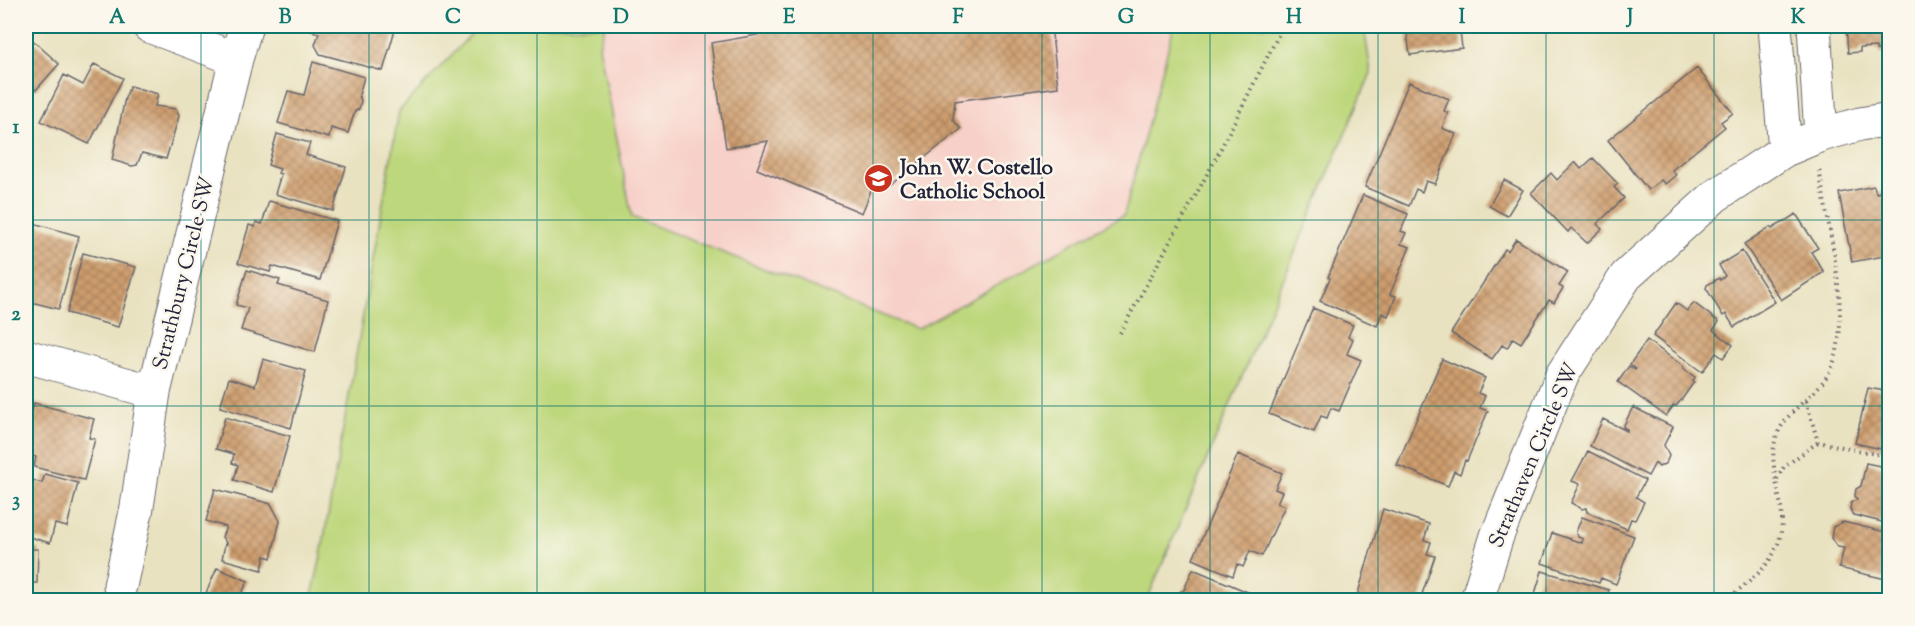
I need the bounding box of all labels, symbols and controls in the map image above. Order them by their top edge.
text: A [109,4,126,33]
text: B [279,4,292,33]
text: C [445,4,461,33]
text: D [613,4,629,33]
text: E [783,4,796,33]
text: F [952,4,964,33]
text: G [1118,4,1135,33]
text: H [1286,4,1302,33]
text: I [1459,4,1466,33]
text: J [1625,4,1633,33]
text: K [1791,4,1806,33]
text: 1 [13,114,20,143]
place label: John W. Costello Catholic School [898,154,1054,208]
school or university icon: John W. Costello Catholic School [863,163,895,195]
street label: Strathbury Circle SW [146,174,223,373]
text: 2 [11,301,21,330]
street label: Strathaven Circle SW [1482,359,1587,553]
text: 3 [12,487,20,516]

